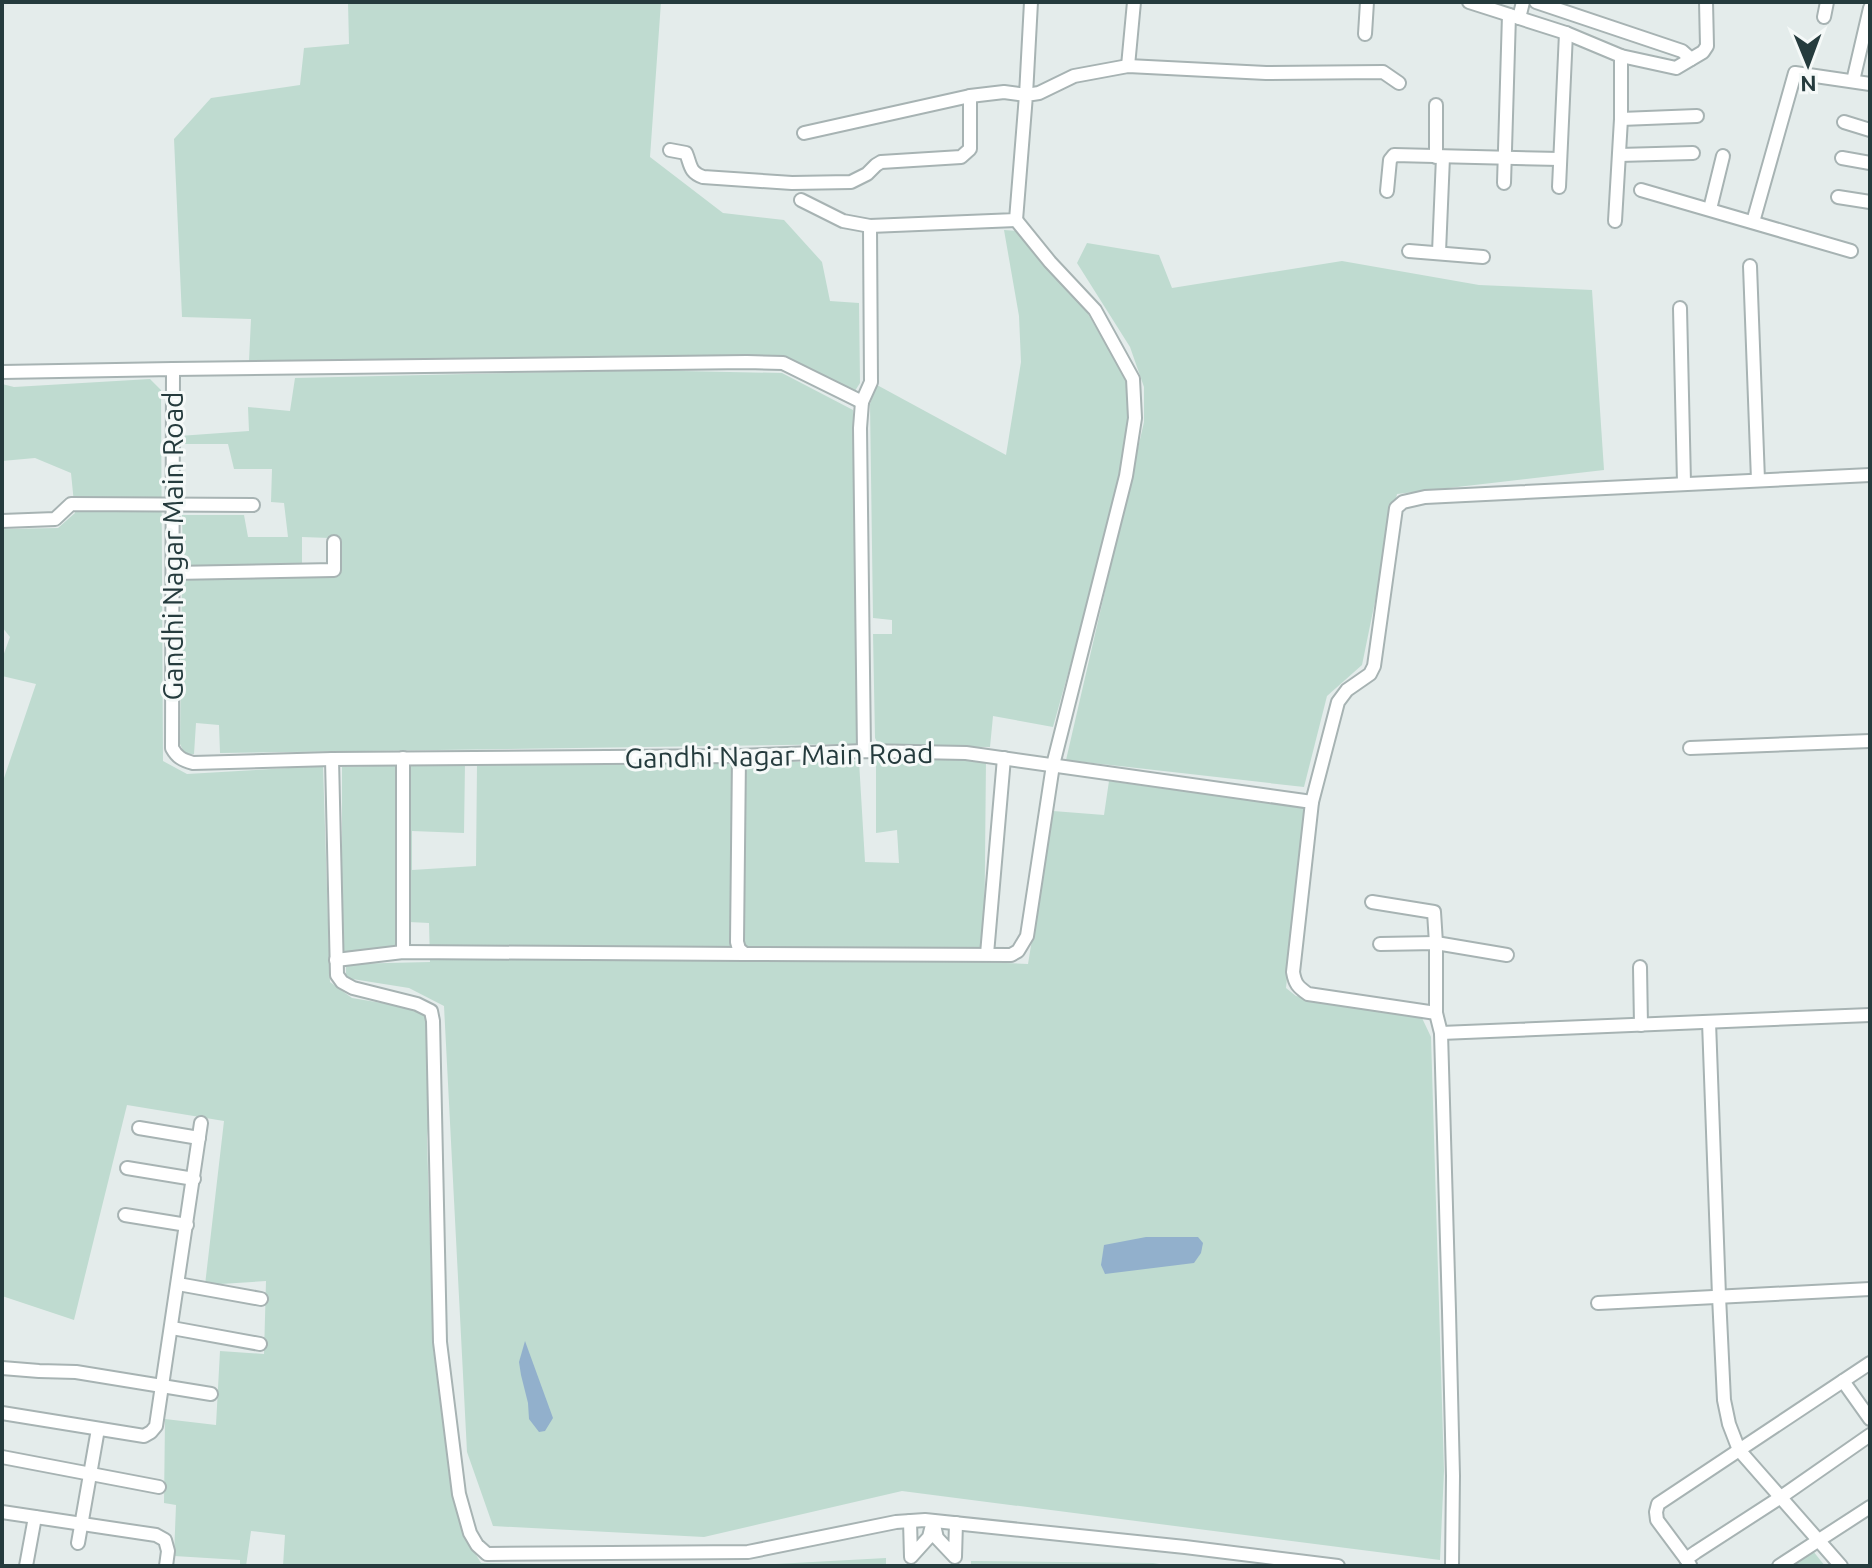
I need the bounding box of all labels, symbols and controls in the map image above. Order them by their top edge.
north arrow [1768,24,1848,104]
text: N [1800,72,1817,97]
street label: Gandhi Nagar Main Road [157,392,188,700]
street label: Gandhi Nagar Main Road [624,737,934,773]

